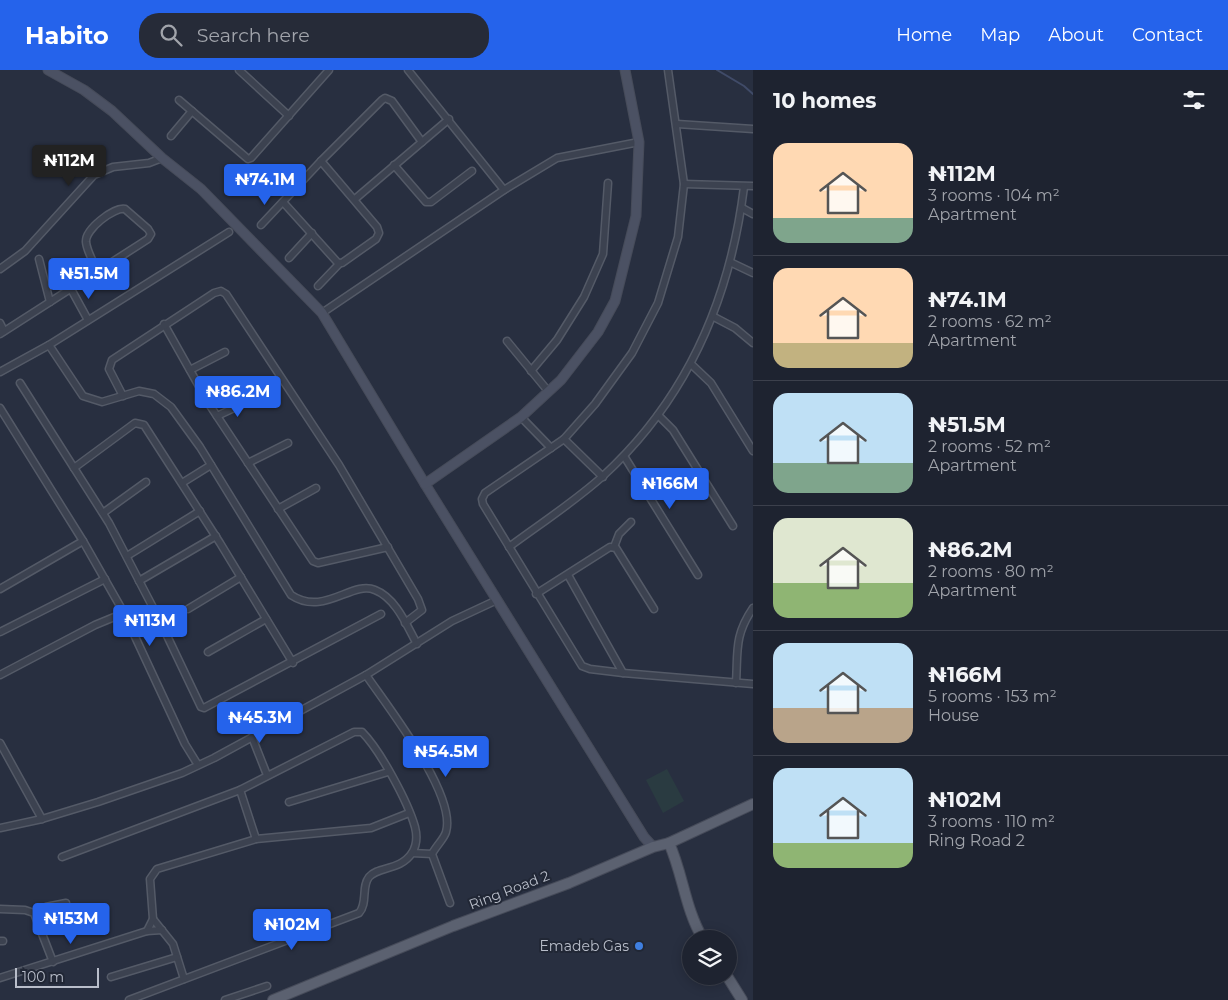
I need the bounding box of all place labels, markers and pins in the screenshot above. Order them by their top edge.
pin: ₦112M [34,144,104,187]
pin: ₦74.1M [224,164,306,206]
pin: ₦51.5M [48,258,130,300]
pin: ₦86.2M [197,376,279,418]
pin: ₦166M [635,468,705,510]
pin: ₦113M [115,604,185,647]
pin: ₦45.3M [219,702,301,744]
pin: ₦54.5M [405,736,487,778]
pin: ₦153M [36,902,106,945]
pin: ₦102M [257,908,327,951]
place label: Emadeb Gas [539,937,629,955]
marker: Emadeb Gas [633,940,645,952]

